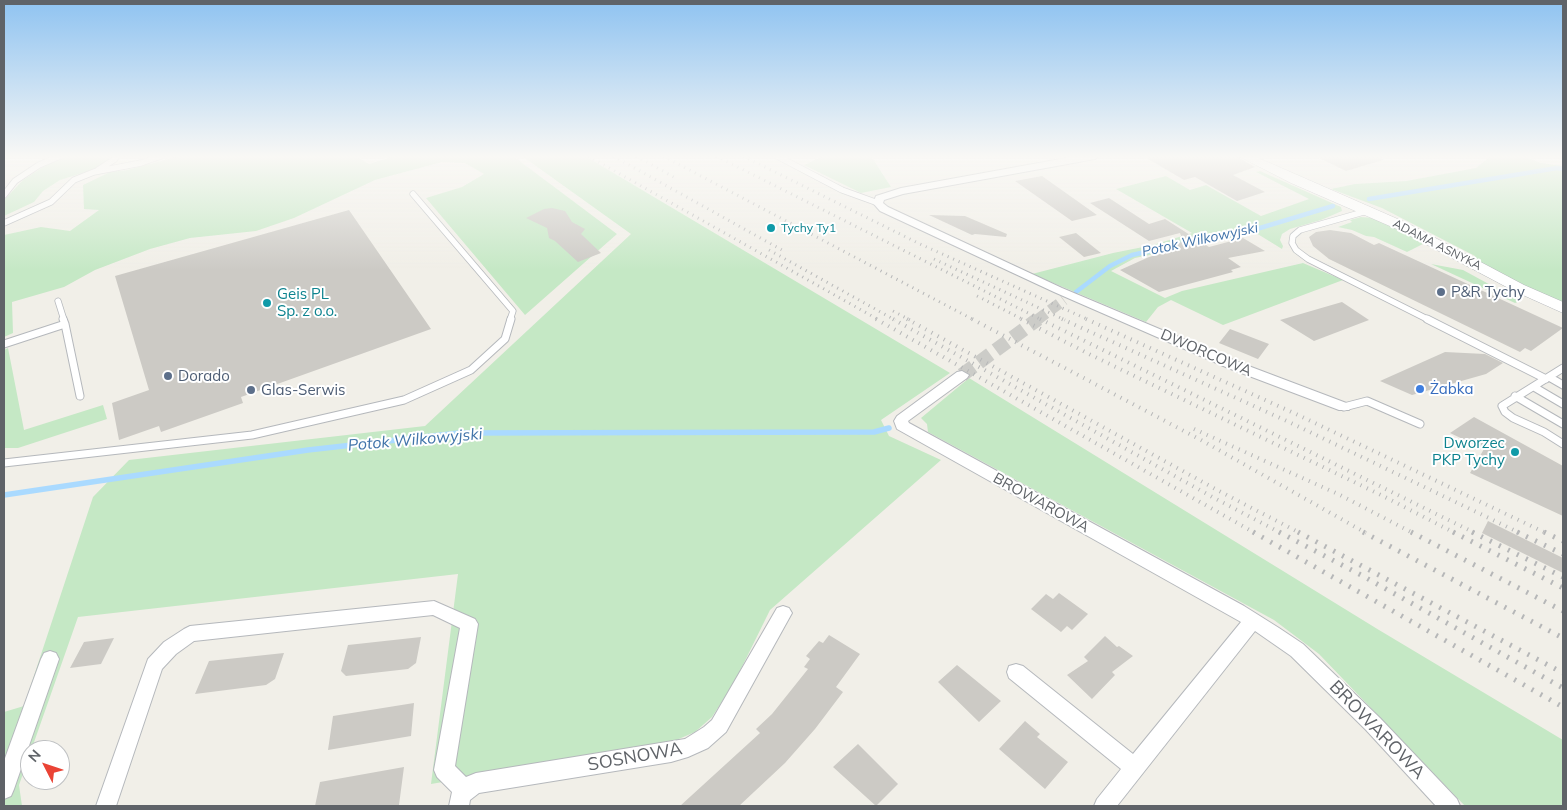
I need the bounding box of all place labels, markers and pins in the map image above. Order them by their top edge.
place label: Tychy Ty1 [781,221,836,235]
marker: Tychy Ty1 [765,222,777,234]
place label: P&R Tychy [1451,283,1525,301]
place label: Geis PL Sp. z o.o. [277,285,337,320]
marker: P&R Tychy [1435,286,1447,298]
marker: Geis PL Sp. z o.o. [261,297,273,309]
place label: Dorado [178,367,230,385]
marker: Dorado [162,370,174,382]
place label: Żabka [1430,380,1473,398]
place label: Glas-Serwis [261,381,346,399]
marker: Żabka [1414,383,1426,395]
marker: Glas-Serwis [245,384,257,396]
place label: Dworzec PKP Tychy [1432,434,1505,469]
marker: Dworzec PKP Tychy [1509,446,1521,458]

